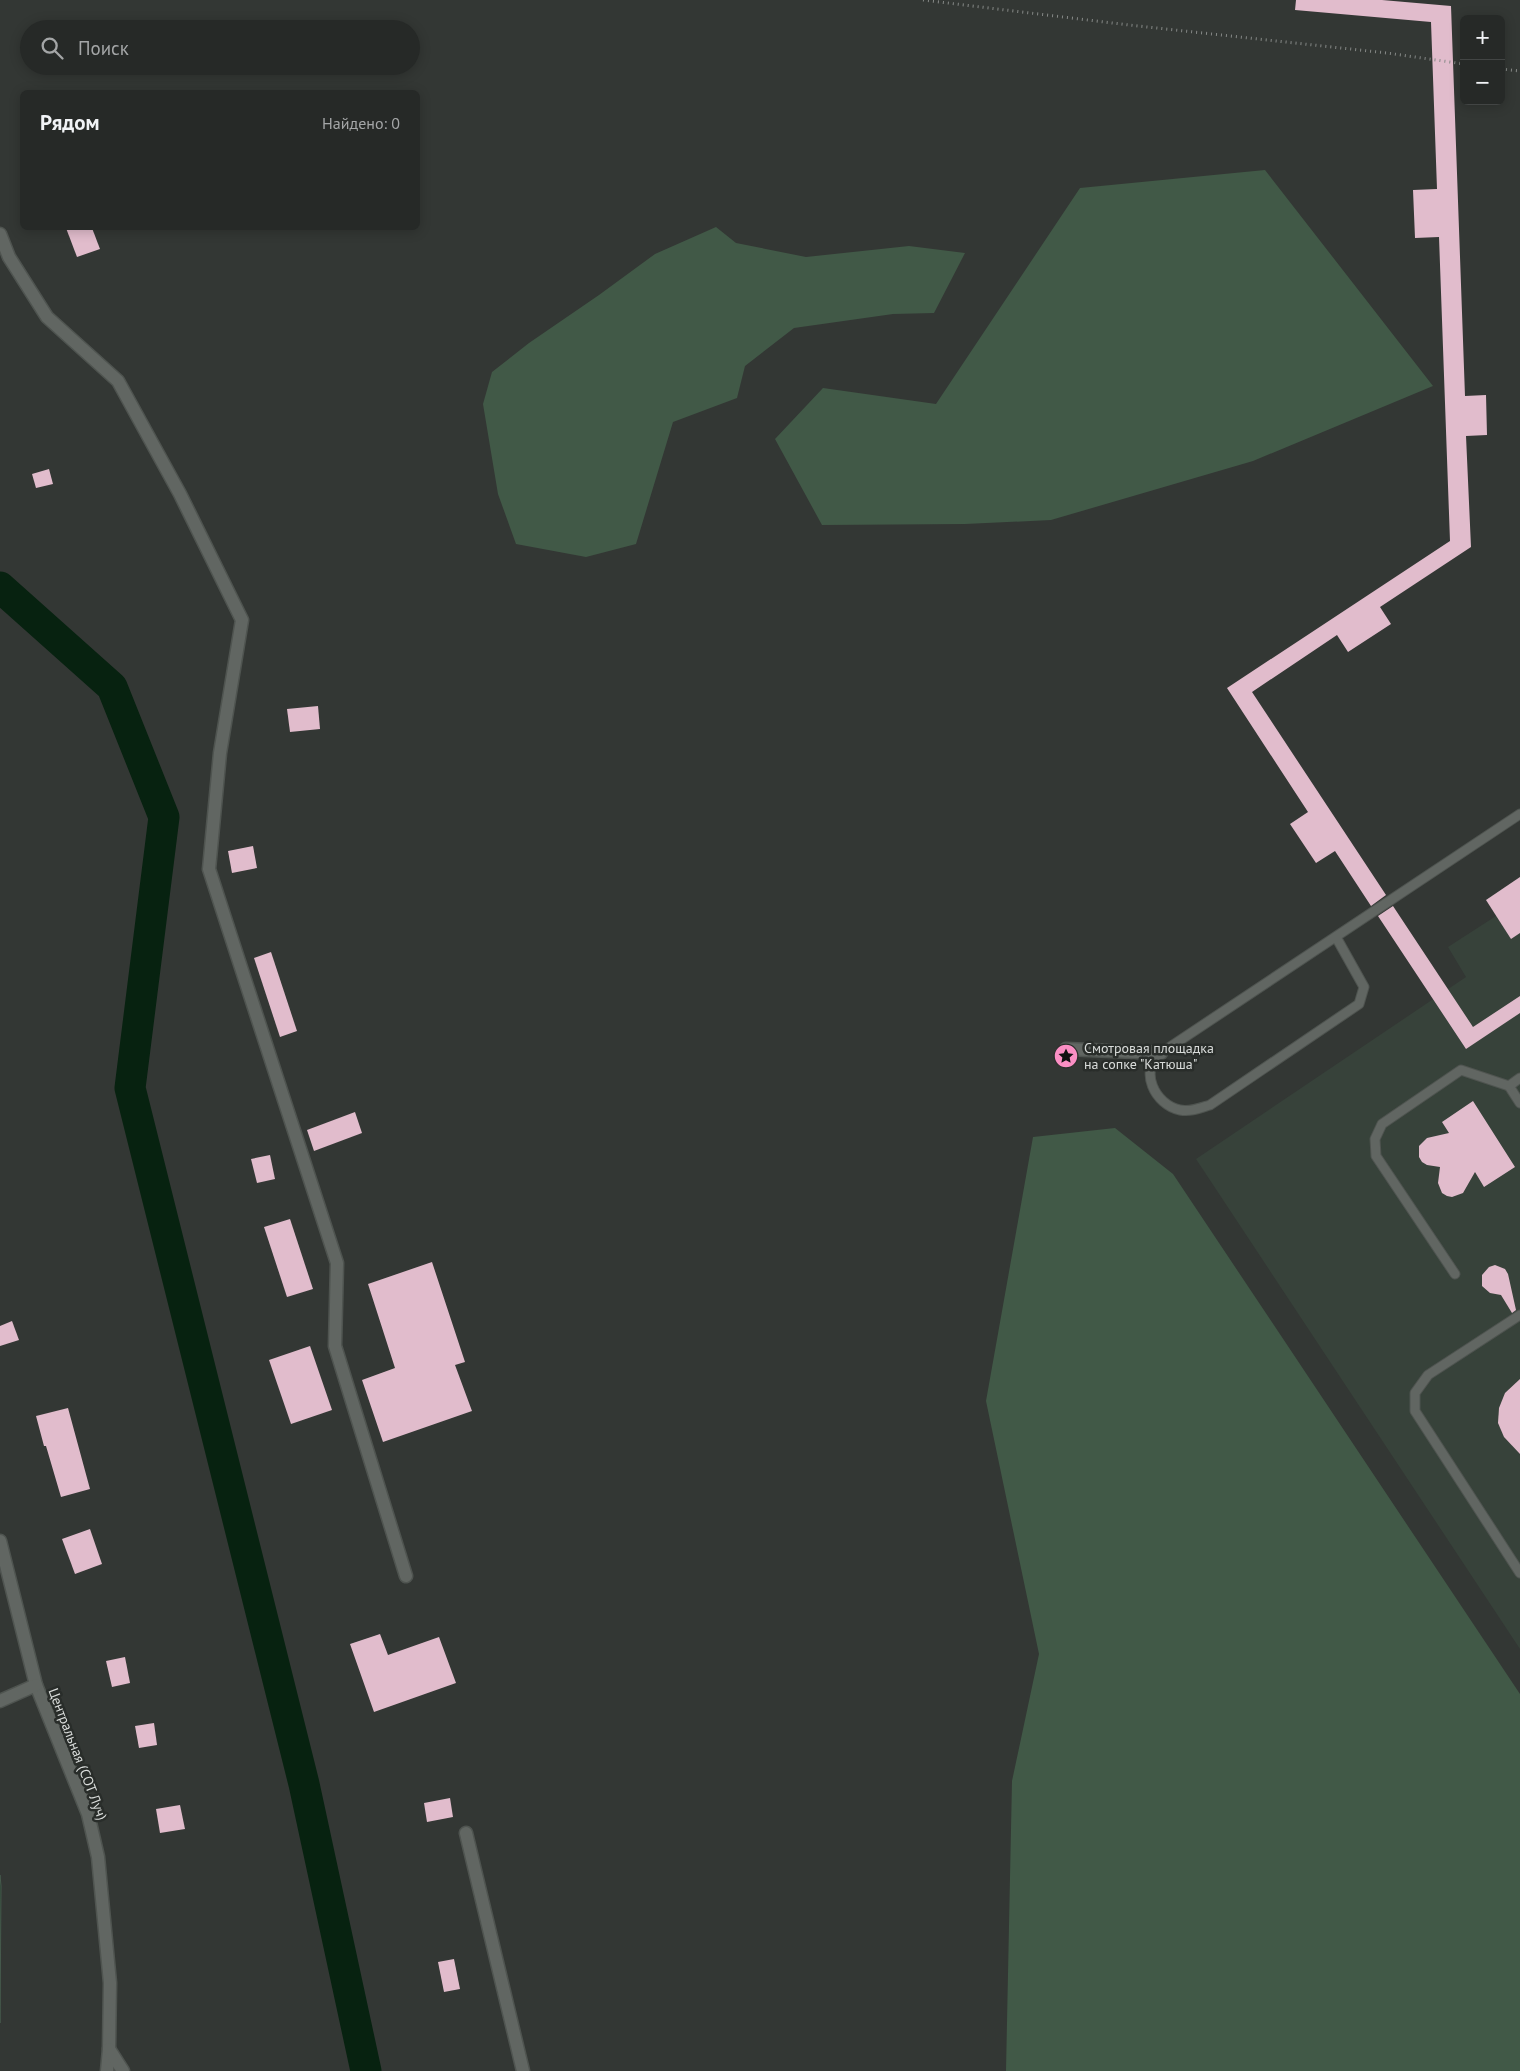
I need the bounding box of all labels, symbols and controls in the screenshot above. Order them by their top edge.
map controls [1460,15,1505,105]
button: + [1460,15,1505,60]
search box [20,20,420,75]
icon: search [38,34,66,62]
text: Поиск [78,36,129,60]
button: − [1460,60,1505,105]
text: Рядом [40,109,99,136]
text: Найдено: 0 [322,113,400,133]
place label: Смотровая площадка на сопке "Катюша" [1084,1039,1214,1073]
place icon: Смотровая площадка на сопке "Катюша" [1053,1043,1079,1069]
street label: Центральная (СОТ Луч) [45,1686,111,1823]

